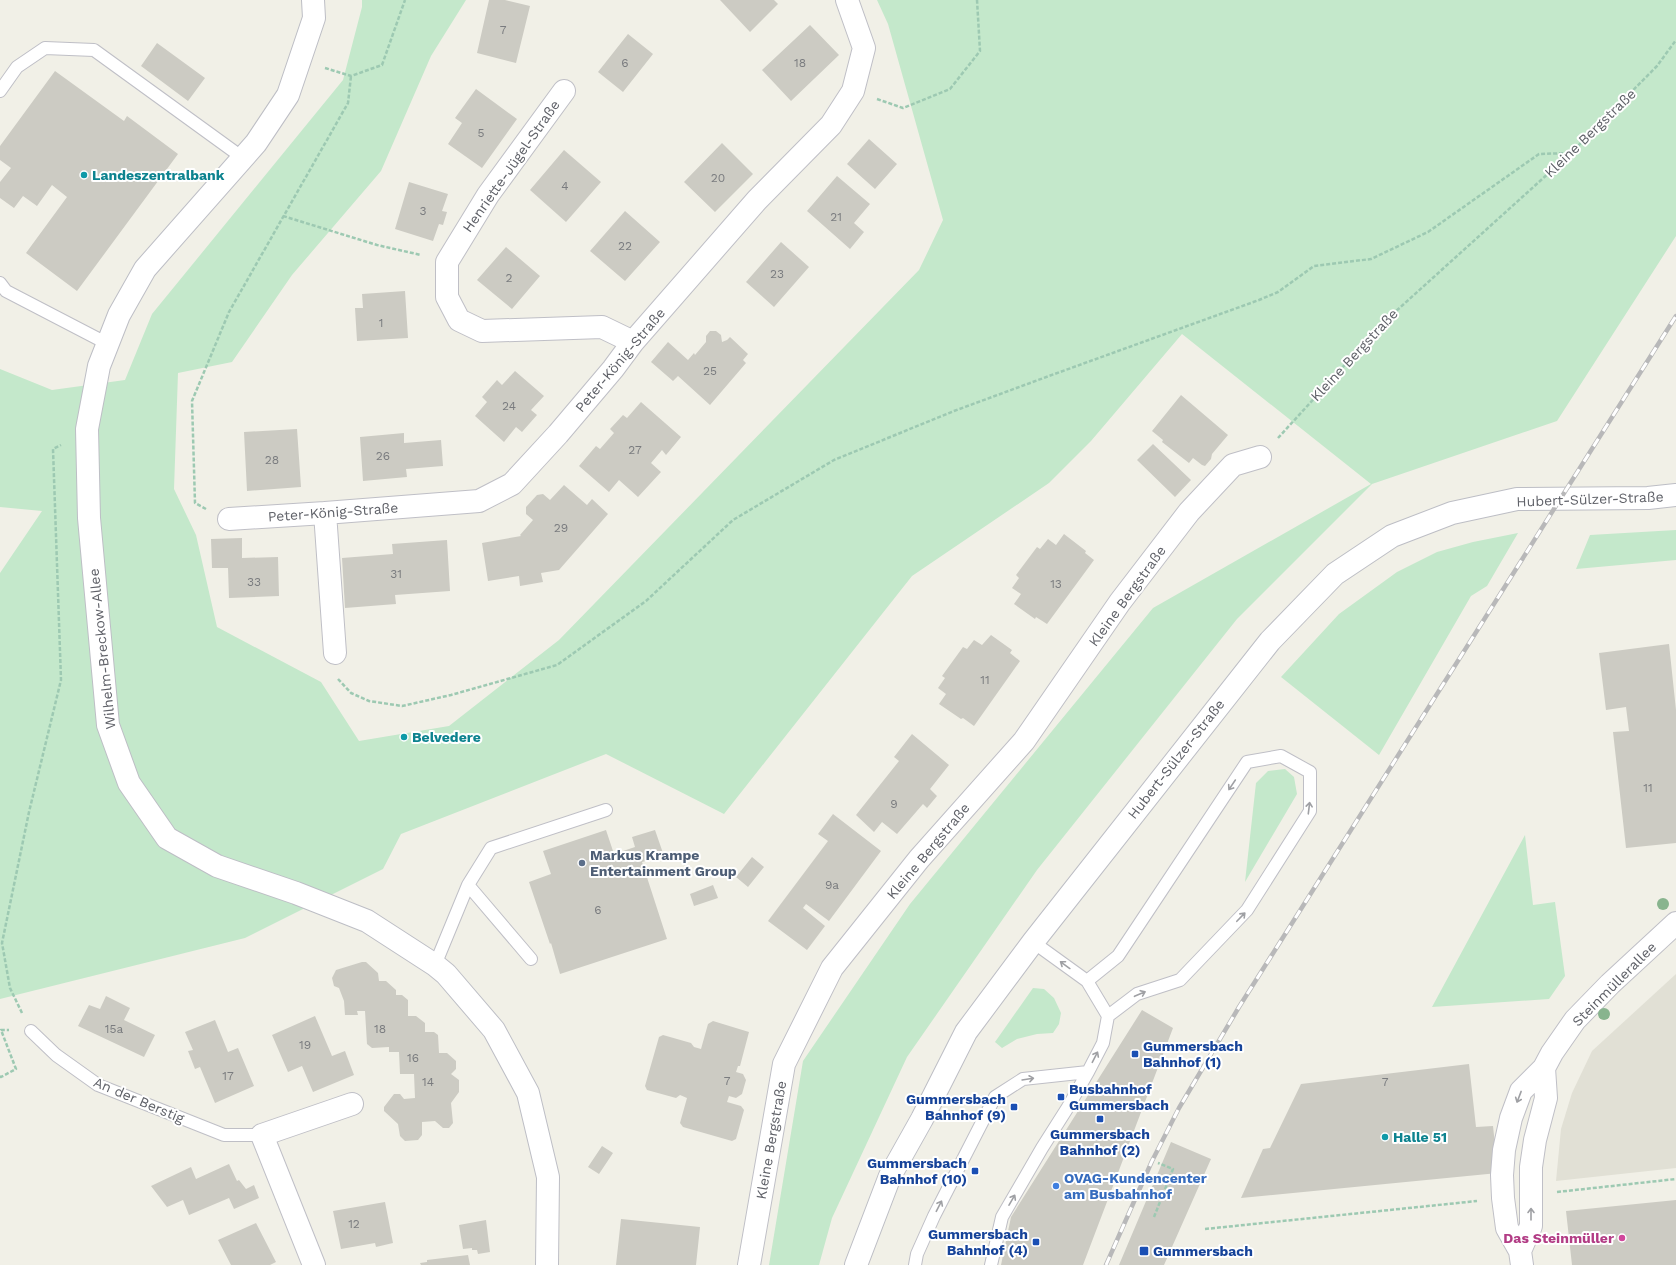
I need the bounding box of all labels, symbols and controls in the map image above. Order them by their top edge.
house number: 7 [500,23,507,37]
house number: 6 [621,56,629,70]
house number: 18 [794,56,806,70]
street label: Kleine Bergstraße [1541,85,1639,181]
street label: Henriette-Jügel-Straße [459,97,563,235]
house number: 5 [478,126,485,140]
place label: Landeszentralbank [92,167,225,183]
marker: Landeszentralbank [79,170,89,180]
house number: 20 [711,171,725,185]
house number: 4 [561,179,569,193]
house number: 3 [420,204,427,218]
house number: 21 [830,210,842,224]
house number: 22 [618,239,632,253]
house number: 23 [770,267,784,281]
house number: 2 [506,271,513,285]
street label: Peter-König-Straße [572,305,668,415]
street label: Kleine Bergstraße [1307,306,1401,404]
house number: 1 [379,316,383,330]
house number: 25 [703,364,717,378]
house number: 24 [502,399,516,413]
house number: 27 [628,443,642,457]
house number: 26 [376,449,390,463]
house number: 28 [265,453,279,467]
street label: Hubert-Sülzer-Straße [1516,488,1664,510]
street label: Peter-König-Straße [267,499,399,525]
house number: 29 [554,521,568,535]
street label: Kleine Bergstraße [1085,543,1169,649]
house number: 31 [390,567,402,581]
street label: Wilhelm-Breckow-Allee [86,568,118,730]
house number: 33 [247,575,261,589]
house number: 13 [1050,577,1062,591]
house number: 11 [980,673,990,687]
street label: Hubert-Sülzer-Straße [1124,696,1228,822]
place label: Belvedere [412,729,481,745]
marker: Belvedere [399,732,409,742]
one-way arrow [1228,779,1236,790]
house number: 11 [1643,781,1653,795]
house number: 9 [890,797,898,811]
street label: Kleine Bergstraße [883,800,973,902]
one-way arrow [1305,801,1313,814]
place label: Markus Krampe Entertainment Group [590,847,737,879]
marker: Markus Krampe Entertainment Group [577,858,587,868]
house number: 9a [825,878,839,892]
house number: 6 [594,903,602,917]
one-way arrow [1236,912,1246,922]
street label: Steinmüllerallee [1569,939,1659,1029]
one-way arrow [1060,961,1071,970]
one-way arrow [1134,990,1146,997]
house number: 15a [105,1022,123,1036]
house number: 18 [374,1022,386,1036]
house number: 19 [299,1038,311,1052]
place label: Gummersbach Bahnhof (1) [1143,1038,1243,1070]
marker: Gummersbach Bahnhof (1) [1130,1049,1140,1059]
house number: 16 [407,1051,419,1065]
one-way arrow [1092,1052,1100,1064]
house number: 17 [222,1069,234,1083]
street label: An der Berstig [91,1074,187,1126]
house number: 7 [724,1074,731,1088]
house number: 14 [422,1075,434,1089]
one-way arrow [1022,1075,1035,1083]
house number: 7 [1382,1075,1389,1089]
street label: Kleine Bergstraße [753,1079,789,1201]
place label: Busbahnhof Gummersbach [1069,1081,1169,1113]
one-way arrow [1514,1090,1522,1102]
place label: Gummersbach Bahnhof (9) [906,1091,1006,1123]
marker: Busbahnhof Gummersbach [1056,1092,1066,1102]
marker: Gummersbach Bahnhof (9) [1009,1102,1019,1112]
marker: Gummersbach Bahnhof (2) [1095,1114,1105,1124]
place label: Gummersbach Bahnhof (2) [1050,1126,1150,1158]
place label: Halle 51 [1393,1129,1447,1145]
marker: Halle 51 [1380,1132,1390,1142]
place label: Gummersbach Bahnhof (10) [867,1155,967,1187]
marker: Gummersbach Bahnhof (10) [970,1166,980,1176]
place label: OVAG-Kundencenter am Busbahnhof [1064,1170,1207,1202]
marker: OVAG-Kundencenter am Busbahnhof [1051,1181,1061,1191]
one-way arrow [1008,1195,1016,1207]
one-way arrow [936,1200,943,1212]
one-way arrow [1527,1208,1535,1221]
house number: 12 [348,1217,360,1231]
place label: Gummersbach Bahnhof (4) [928,1226,1028,1258]
place label: Das Steinmüller [1503,1230,1614,1246]
marker: Das Steinmüller [1617,1233,1627,1243]
marker: Gummersbach Bahnhof (4) [1031,1237,1041,1247]
place label: Gummersbach [1153,1243,1253,1259]
marker: Gummersbach [1138,1245,1150,1257]

